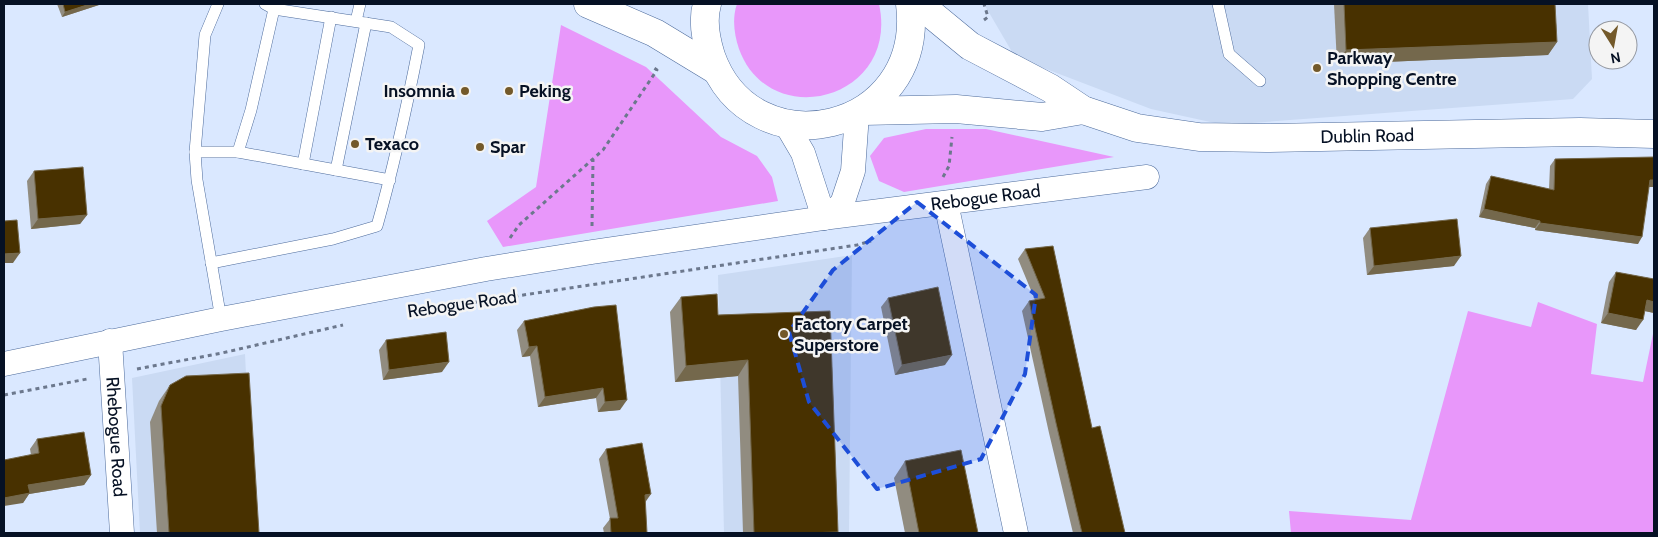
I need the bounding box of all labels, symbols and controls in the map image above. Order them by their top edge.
north arrow [1588,20,1638,70]
place label: Parkway Shopping Centre [1327,47,1457,90]
text: N [1609,48,1622,68]
marker: Parkway Shopping Centre [1311,62,1323,74]
place label: Insomnia [383,80,455,102]
place label: Peking [519,80,571,102]
marker: Insomnia [459,85,471,97]
marker: Peking [503,85,515,97]
street label: Dublin Road [1320,124,1414,148]
place label: Texaco [365,133,419,155]
place label: Spar [490,136,526,158]
marker: Texaco [349,138,361,150]
marker: Spar [474,141,486,153]
street label: Rebogue Road [929,180,1042,215]
street label: Rebogue Road [406,285,518,323]
place label: Factory Carpet Superstore [794,313,908,356]
marker: Factory Carpet Superstore [778,328,790,340]
street label: Rhebogue Road [101,376,131,498]

